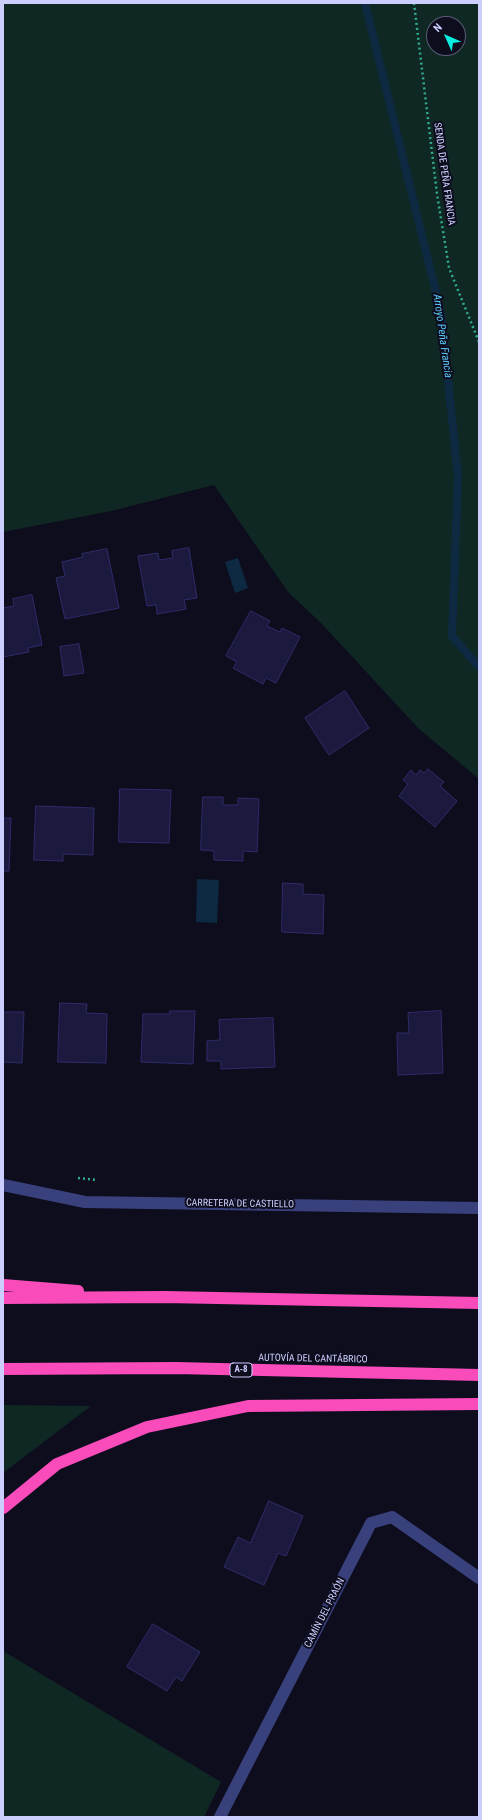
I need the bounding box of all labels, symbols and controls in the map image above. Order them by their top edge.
north arrow [426,16,466,56]
text: N [431,21,445,35]
street label: SENDA DE PEÑA FRANCIA [431,122,457,226]
water label: Arroyo Peña Francia [430,293,454,379]
street label: CARRETERA DE CASTIELLO [186,1197,294,1211]
street label: AUTOVÍA DEL CANTÁBRICO [258,1352,368,1366]
road number: A-8 [230,1363,252,1377]
street label: CAMÍN DEL PRAÓN [302,1576,348,1650]

